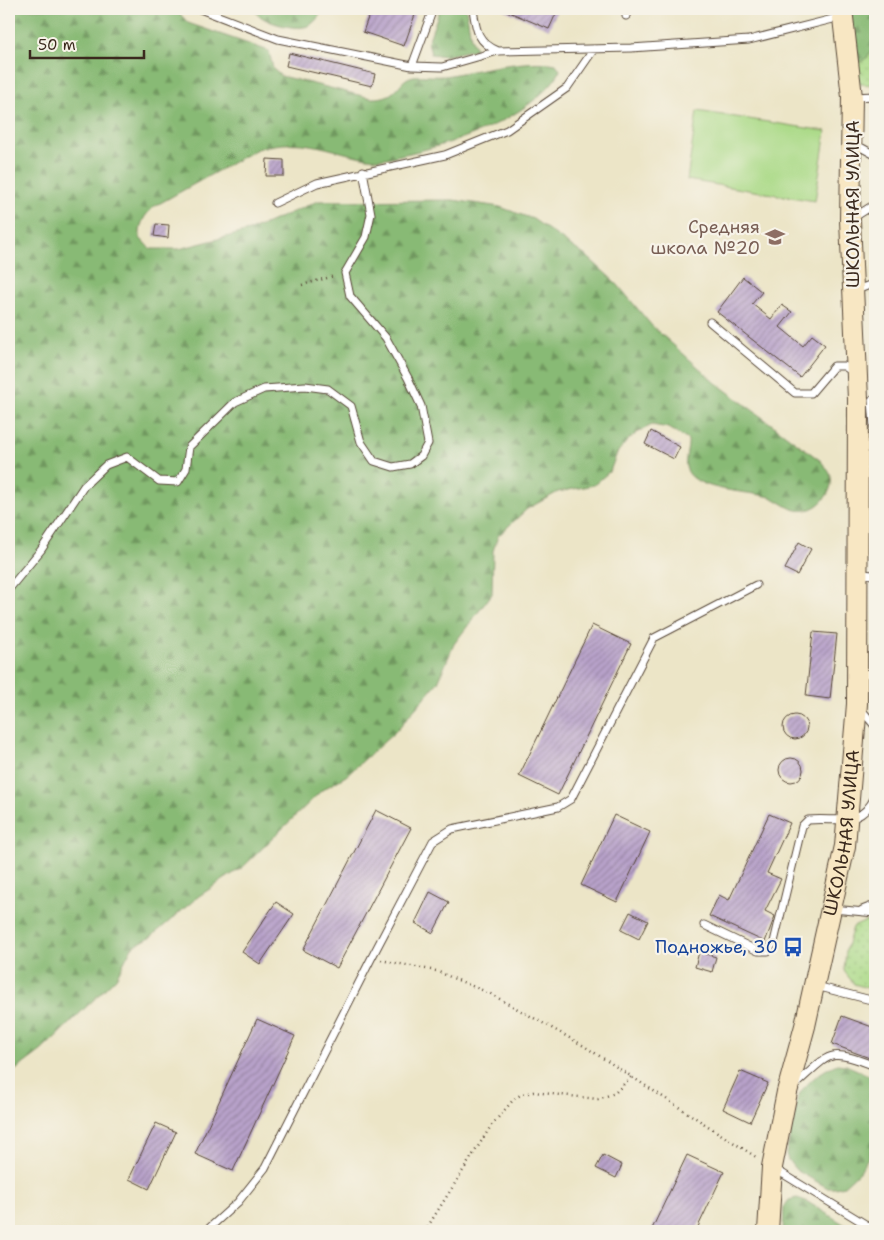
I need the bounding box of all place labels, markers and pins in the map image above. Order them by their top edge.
place label: Средняя школа №20 [651,215,760,260]
school or university icon: Средняя школа №20 [764,226,786,248]
place label: Подножье, 30 [655,935,778,959]
bus stop icon: Подножье, 30 [782,936,804,958]

